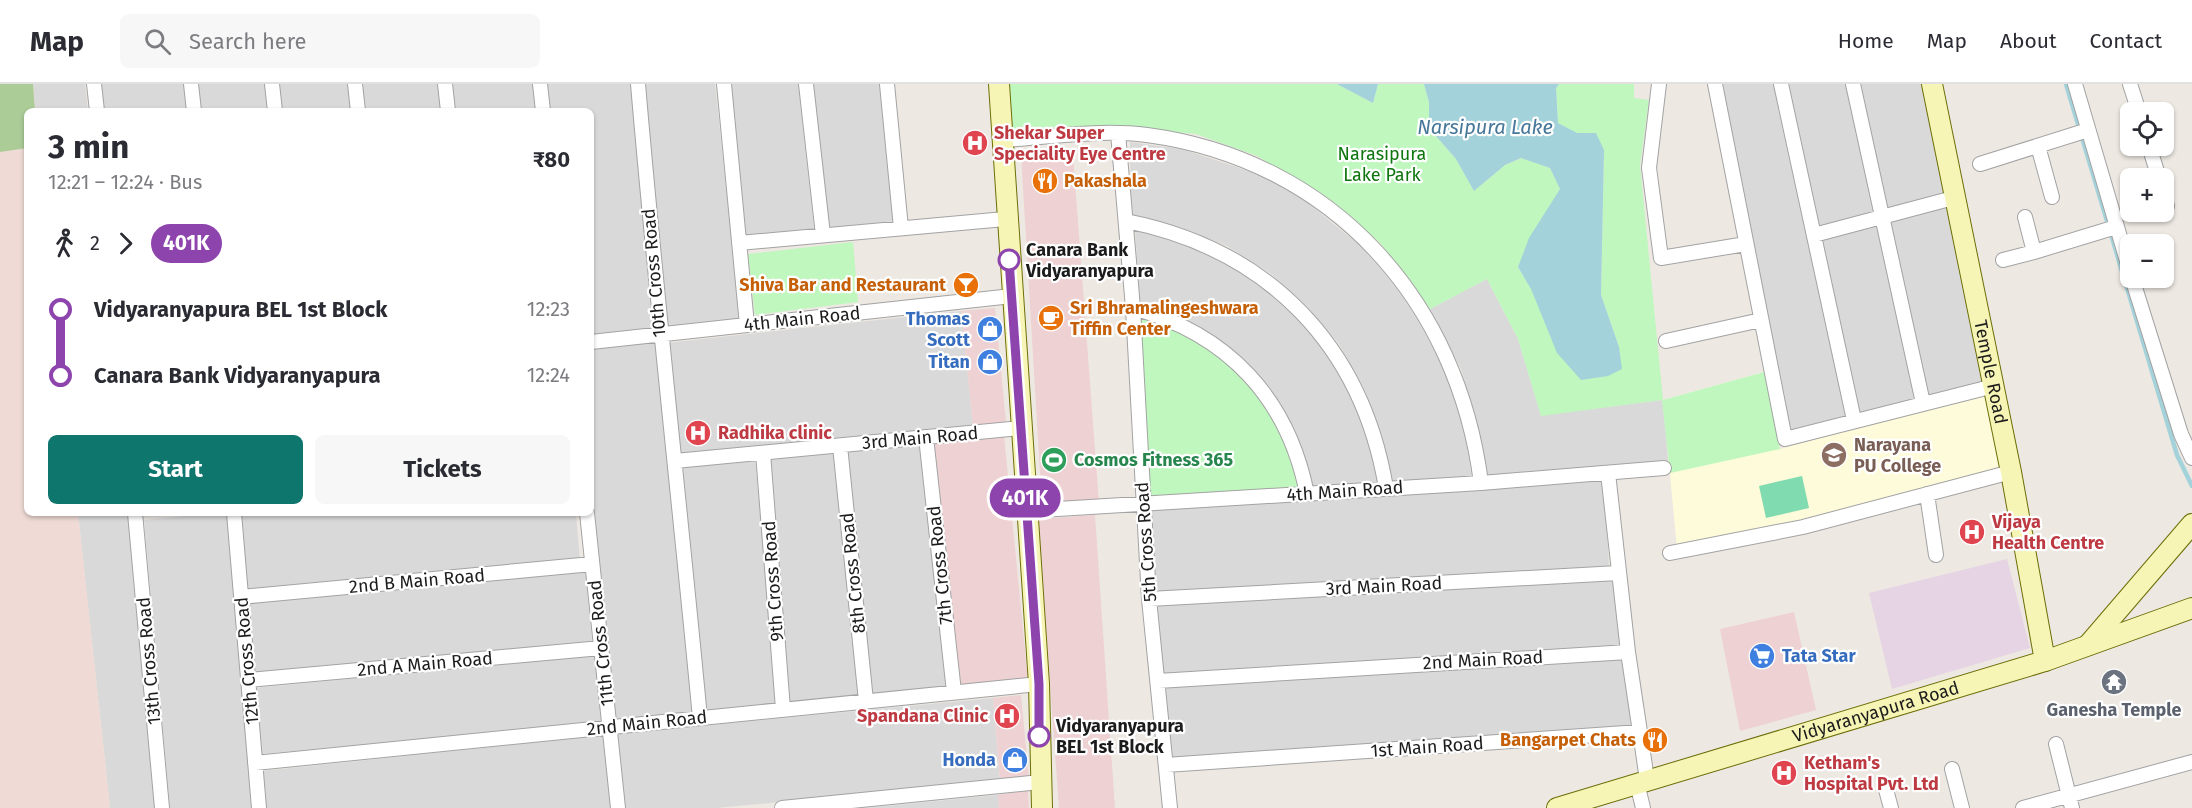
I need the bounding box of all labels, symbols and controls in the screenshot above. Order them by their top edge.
search box [120,14,540,68]
text: Map [30,25,84,58]
icon: search [141,25,174,58]
text: Search here [189,28,307,55]
text: Home [1838,28,1894,54]
text: Map [1927,28,1967,54]
text: About [2000,28,2057,54]
text: Contact [2090,28,2162,54]
map controls [2120,102,2174,288]
button: locate [2120,102,2174,156]
water label: Narsipura Lake [1417,115,1553,139]
place label: Shekar Super Speciality Eye Centre [994,122,1166,165]
text: 3 min [48,127,129,167]
hospital icon: Shekar Super Speciality Eye Centre [960,128,990,158]
park label: Narasipura Lake Park [1338,143,1426,186]
text: ₹80 [533,146,570,173]
restaurant icon: Pakashala [1030,166,1060,196]
button: + [2120,168,2174,222]
text: 12:21 – 12:24 · Bus [48,170,202,194]
place label: Pakashala [1064,170,1147,192]
street label: 10th Cross Road [637,208,671,338]
icon: walk [48,227,81,260]
icon: forward [109,227,142,260]
text: 401K [163,230,210,256]
text: 2 [90,231,100,255]
button: − [2120,234,2174,288]
place label: Canara Bank Vidyaranyapura [1025,239,1154,282]
marker: Canara Bank Vidyaranyapura [998,249,1020,271]
bar icon: Shiva Bar and Restaurant [951,270,981,300]
place label: Shiva Bar and Restaurant [739,274,947,296]
text: Vidyaranyapura BEL 1st Block [94,296,387,323]
text: 12:23 [527,297,570,321]
place label: Sri Bhramalingeshwara Tiffin Center [1070,297,1259,340]
street label: 4th Main Road [743,302,861,336]
cafe icon: Sri Bhramalingeshwara Tiffin Center [1036,303,1066,333]
place label: Thomas Scott [906,308,971,351]
shop icon: Thomas Scott [975,314,1005,344]
street label: Temple Road [1969,318,2012,426]
shop icon: Titan [975,347,1005,377]
place label: Titan [928,351,970,373]
text: Canara Bank Vidyaranyapura [94,362,381,389]
text: 12:24 [527,363,570,387]
hospital icon: Radhika clinic [683,418,713,448]
place label: Radhika clinic [718,422,832,444]
street label: 3rd Main Road [861,422,979,454]
place label: Narayana PU College [1854,434,1941,477]
button: Start [48,435,303,504]
button: Tickets [315,435,570,504]
school or university icon: Narayana PU College [1819,440,1849,470]
sports icon: Cosmos Fitness 365 [1039,445,1069,475]
place label: Cosmos Fitness 365 [1074,449,1233,471]
street label: 4th Main Road [1286,476,1404,506]
line badge: 401K [983,478,1067,518]
street label: 5th Cross Road [1131,481,1161,603]
text: 401K [1002,485,1048,511]
street label: 7th Cross Road [923,504,957,626]
street label: 8th Cross Road [836,511,870,635]
place label: Vijaya Health Centre [1991,511,2104,554]
hospital icon: Vijaya Health Centre [1957,517,1987,547]
street label: 9th Cross Road [758,520,788,642]
street label: 2nd B Main Road [348,564,486,598]
street label: 3rd Main Road [1325,572,1443,600]
street label: 11th Cross Road [583,579,619,707]
street label: 13th Cross Road [132,596,166,726]
street label: 12th Cross Road [230,596,264,726]
supermarket icon: Tata Star [1747,641,1777,671]
place label: Tata Star [1782,645,1856,667]
street label: 2nd Main Road [1422,646,1544,674]
street label: 2nd A Main Road [356,647,494,681]
temple icon: Ganesha Temple [2099,667,2129,697]
street label: Vidyaranyapura Road [1790,677,1962,747]
place label: Ganesha Temple [2047,699,2181,721]
hospital icon: Spandana Clinic [992,701,1022,731]
place label: Spandana Clinic [857,705,988,727]
street label: 2nd Main Road [586,706,708,740]
place label: Vidyaranyapura BEL 1st Block [1055,715,1184,758]
marker: Vidyaranyapura BEL 1st Block [1028,725,1050,747]
restaurant icon: Bangarpet Chats [1640,725,1670,755]
place label: Bangarpet Chats [1500,729,1636,751]
street label: 1st Main Road [1370,732,1484,762]
shop icon: Honda [1000,745,1030,775]
place label: Honda [942,749,996,771]
place label: Ketham's Hospital Pvt. Ltd [1804,752,1939,795]
hospital icon: Ketham's Hospital Pvt. Ltd [1769,758,1799,788]

